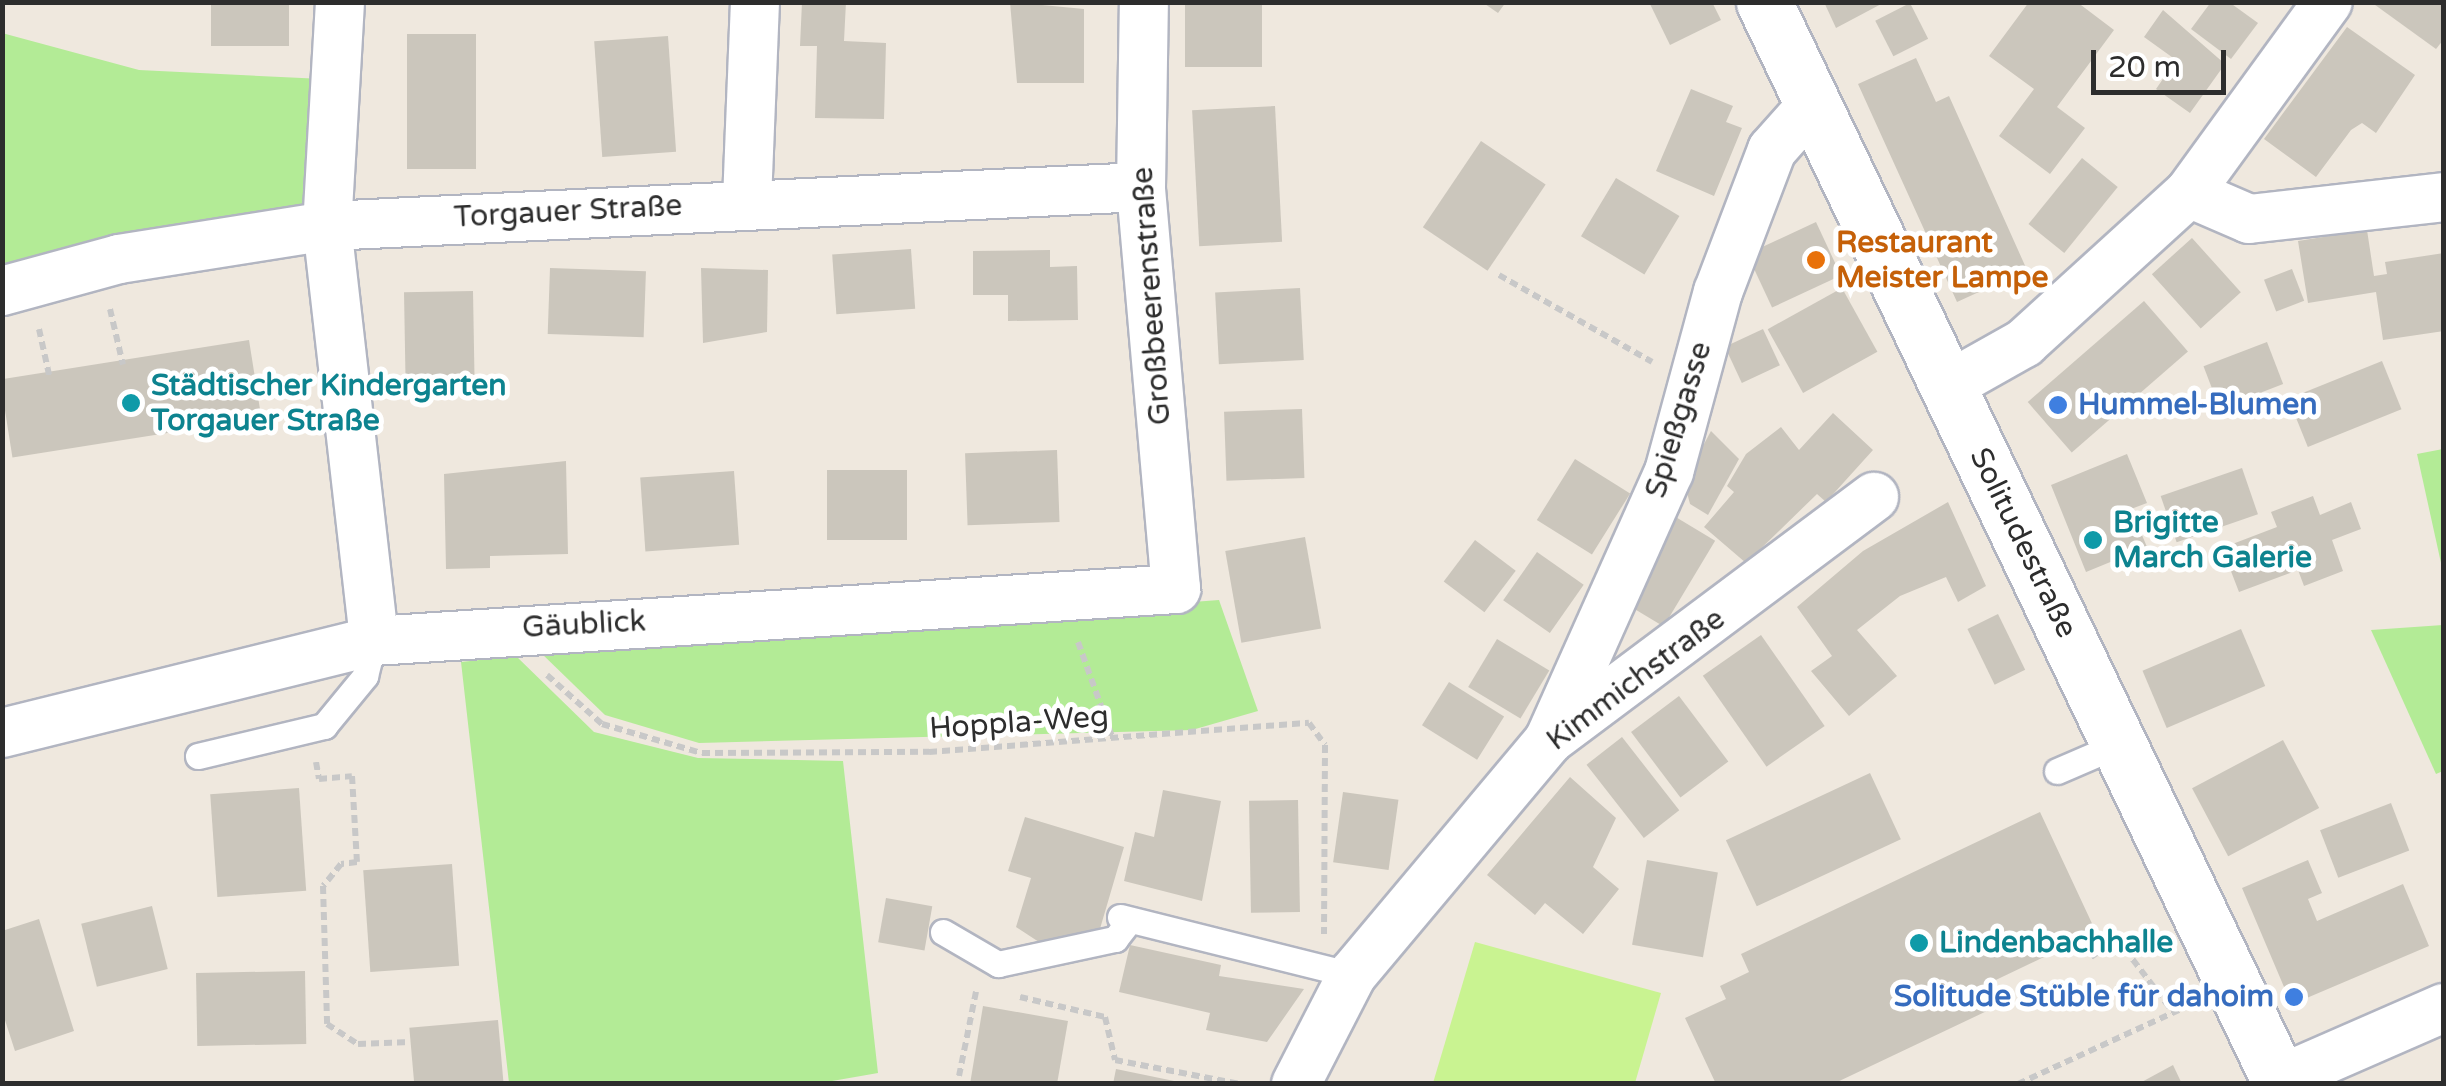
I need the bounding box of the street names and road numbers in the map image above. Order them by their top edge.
street label: Großbeerenstraße [1125,166,1179,426]
street label: Torgauer Straße [453,188,683,236]
street label: Spießgasse [1638,338,1720,502]
street label: Solitudestraße [1962,442,2084,644]
street label: Kimmichstraße [1540,601,1732,759]
street label: Gäublick [521,604,647,646]
street label: Hoppla-Weg [928,699,1110,747]

